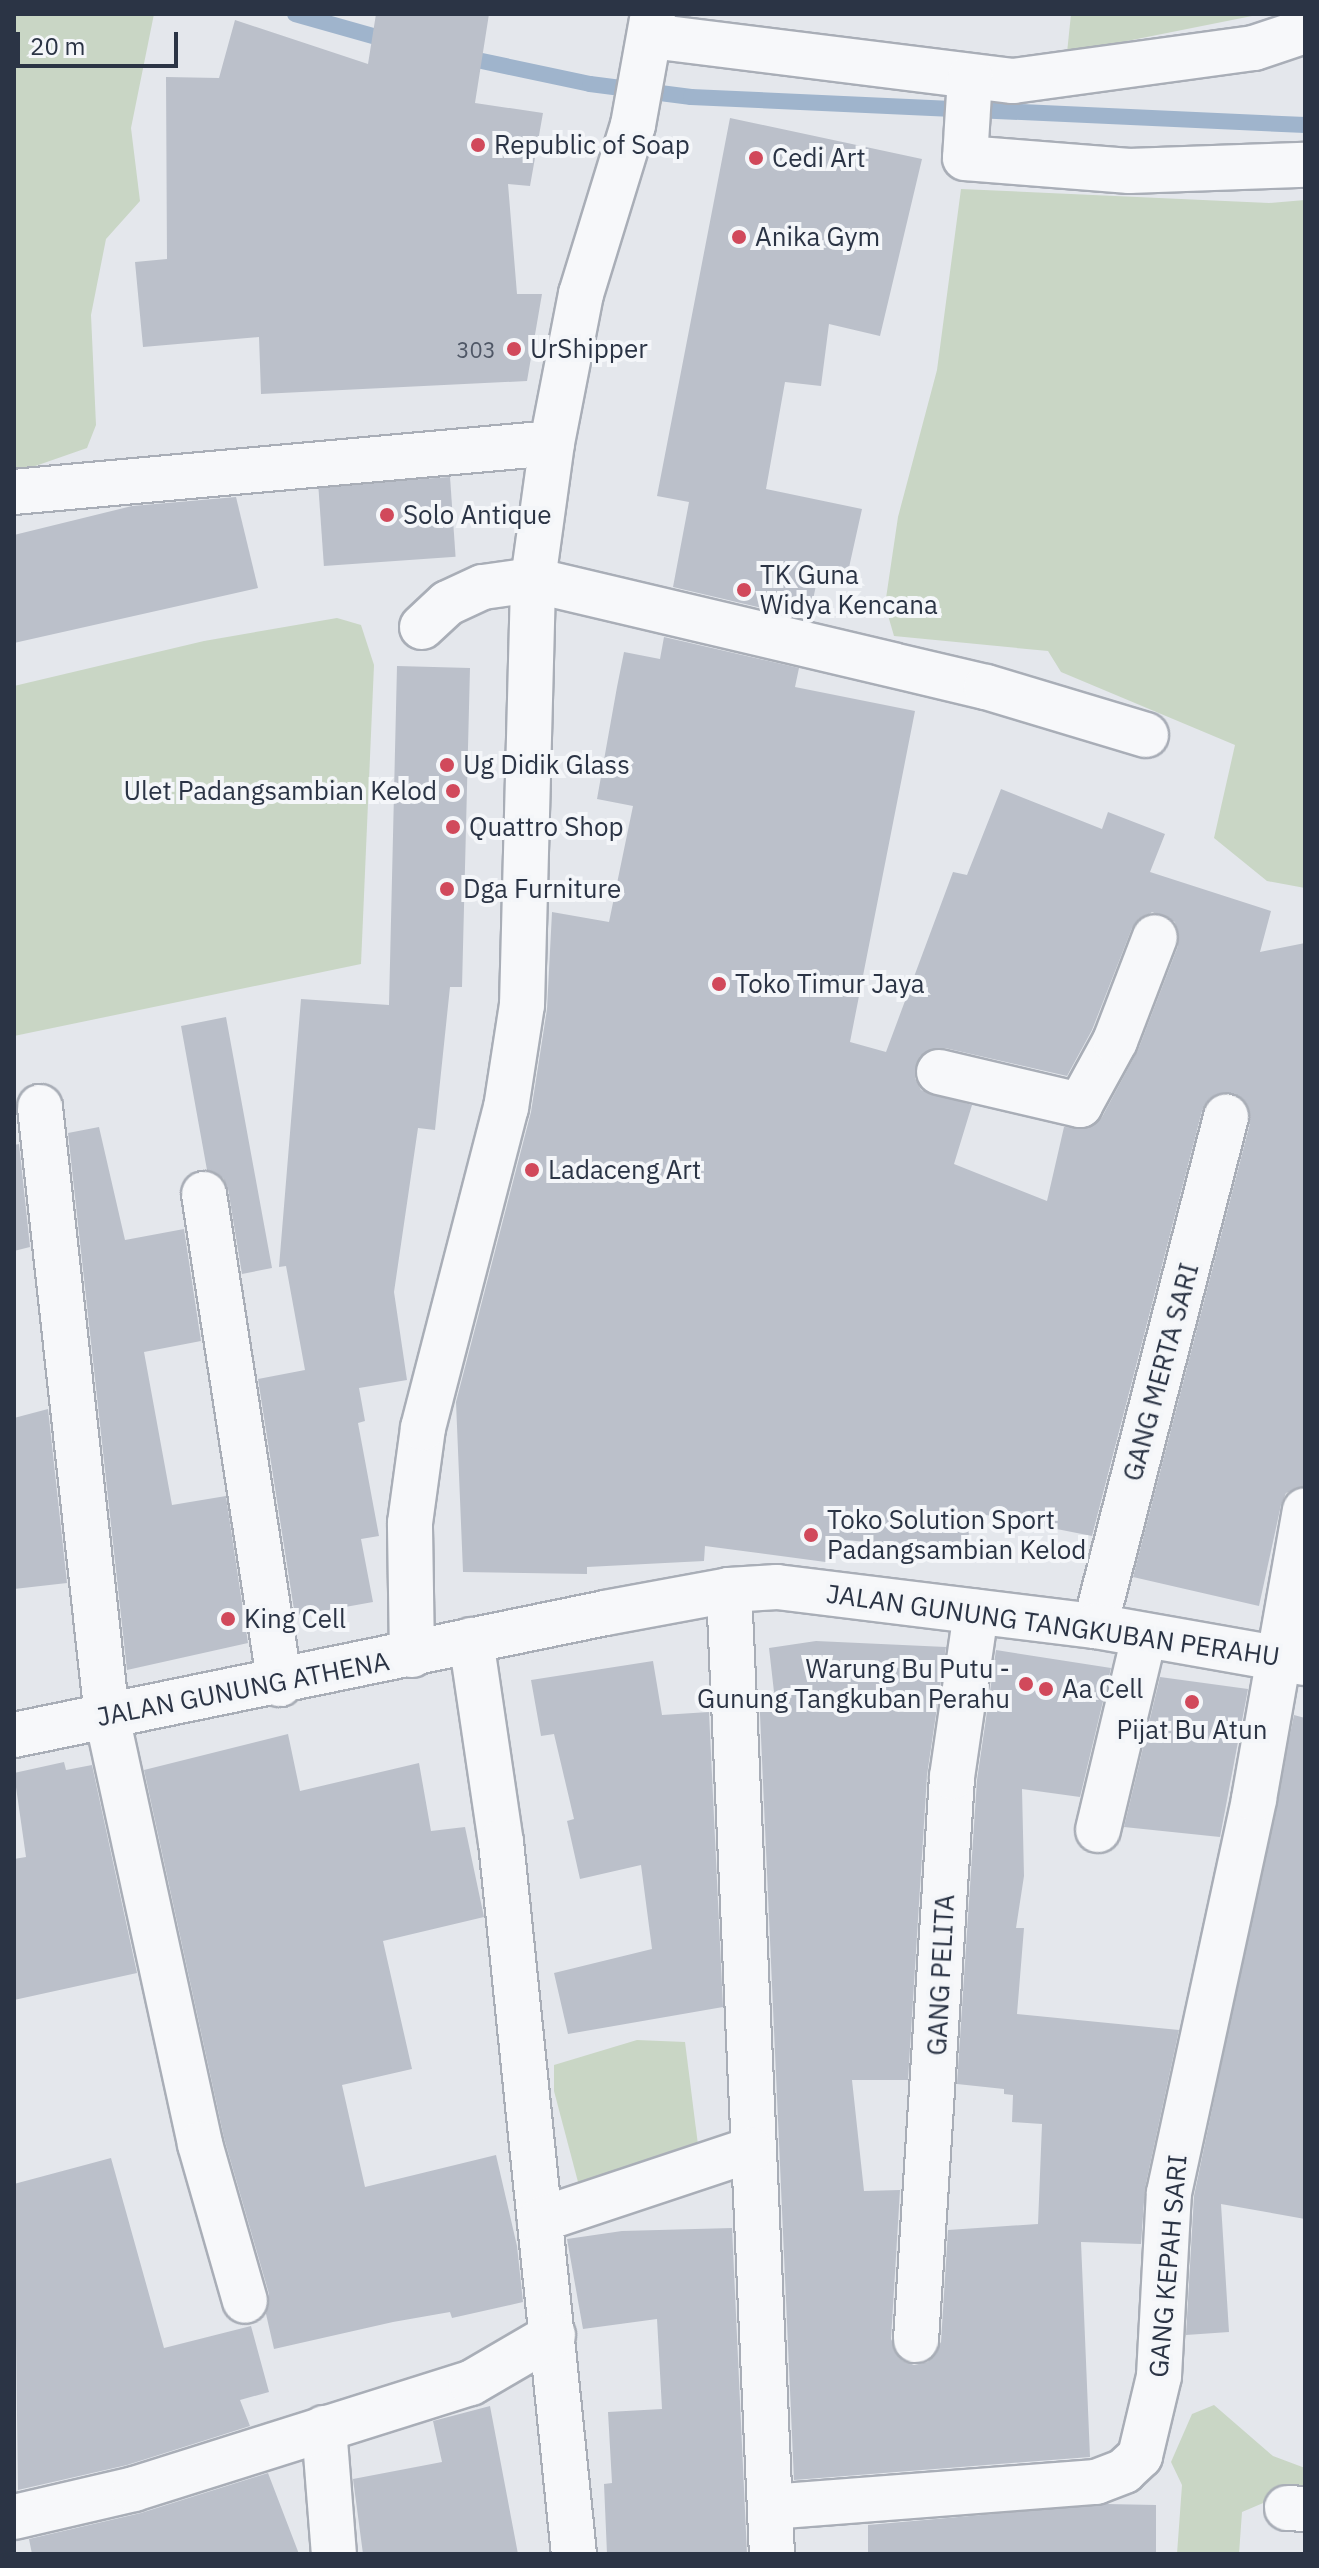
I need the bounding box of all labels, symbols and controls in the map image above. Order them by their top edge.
scale bar [20,16,182,66]
text: 20 m [30,30,85,62]
place label: Republic of Soap [494,129,690,161]
marker: Republic of Soap [469,136,487,154]
place label: Cedi Art [772,142,866,174]
marker: Cedi Art [747,149,765,167]
place label: Anika Gym [755,221,880,253]
marker: Anika Gym [730,228,748,246]
place label: UrShipper [530,333,648,365]
house number: 303 [456,337,496,363]
marker: UrShipper [505,340,523,358]
place label: Solo Antique [403,499,552,531]
marker: Solo Antique [378,506,396,524]
place label: TK Guna Widya Kencana [760,559,938,620]
marker: TK Guna Widya Kencana [735,581,753,599]
place label: Ug Didik Glass [463,749,630,781]
marker: Ug Didik Glass [438,756,456,774]
place label: Ulet Padangsambian Kelod [123,775,437,807]
marker: Ulet Padangsambian Kelod [444,782,462,800]
place label: Quattro Shop [469,811,624,843]
marker: Quattro Shop [444,818,462,836]
place label: Dga Furniture [463,873,621,905]
marker: Dga Furniture [438,880,456,898]
place label: Toko Timur Jaya [735,968,925,1000]
marker: Toko Timur Jaya [710,975,728,993]
place label: Ladaceng Art [548,1154,701,1186]
marker: Ladaceng Art [523,1161,541,1179]
street label: GANG MERTA SARI [1117,1260,1205,1484]
place label: Toko Solution Sport Padangsambian Kelod [827,1504,1086,1566]
marker: Toko Solution Sport Padangsambian Kelod [802,1526,820,1544]
street label: JALAN GUNUNG TANGKUBAN PERAHU [824,1578,1282,1672]
place label: King Cell [244,1603,346,1635]
marker: King Cell [219,1610,237,1628]
street label: JALAN GUNUNG ATHENA [94,1645,392,1733]
place label: Warung Bu Putu - Gunung Tangkuban Perahu [697,1653,1010,1714]
place label: Aa Cell [1062,1673,1143,1705]
marker: Warung Bu Putu - Gunung Tangkuban Perahu [1017,1675,1035,1693]
marker: Aa Cell [1037,1680,1055,1698]
marker: Pijat Bu Atun [1183,1693,1201,1711]
place label: Pijat Bu Atun [1116,1714,1268,1746]
street label: GANG PELITA [921,1894,961,2056]
street label: GANG KEPAH SARI [1143,2153,1193,2379]

